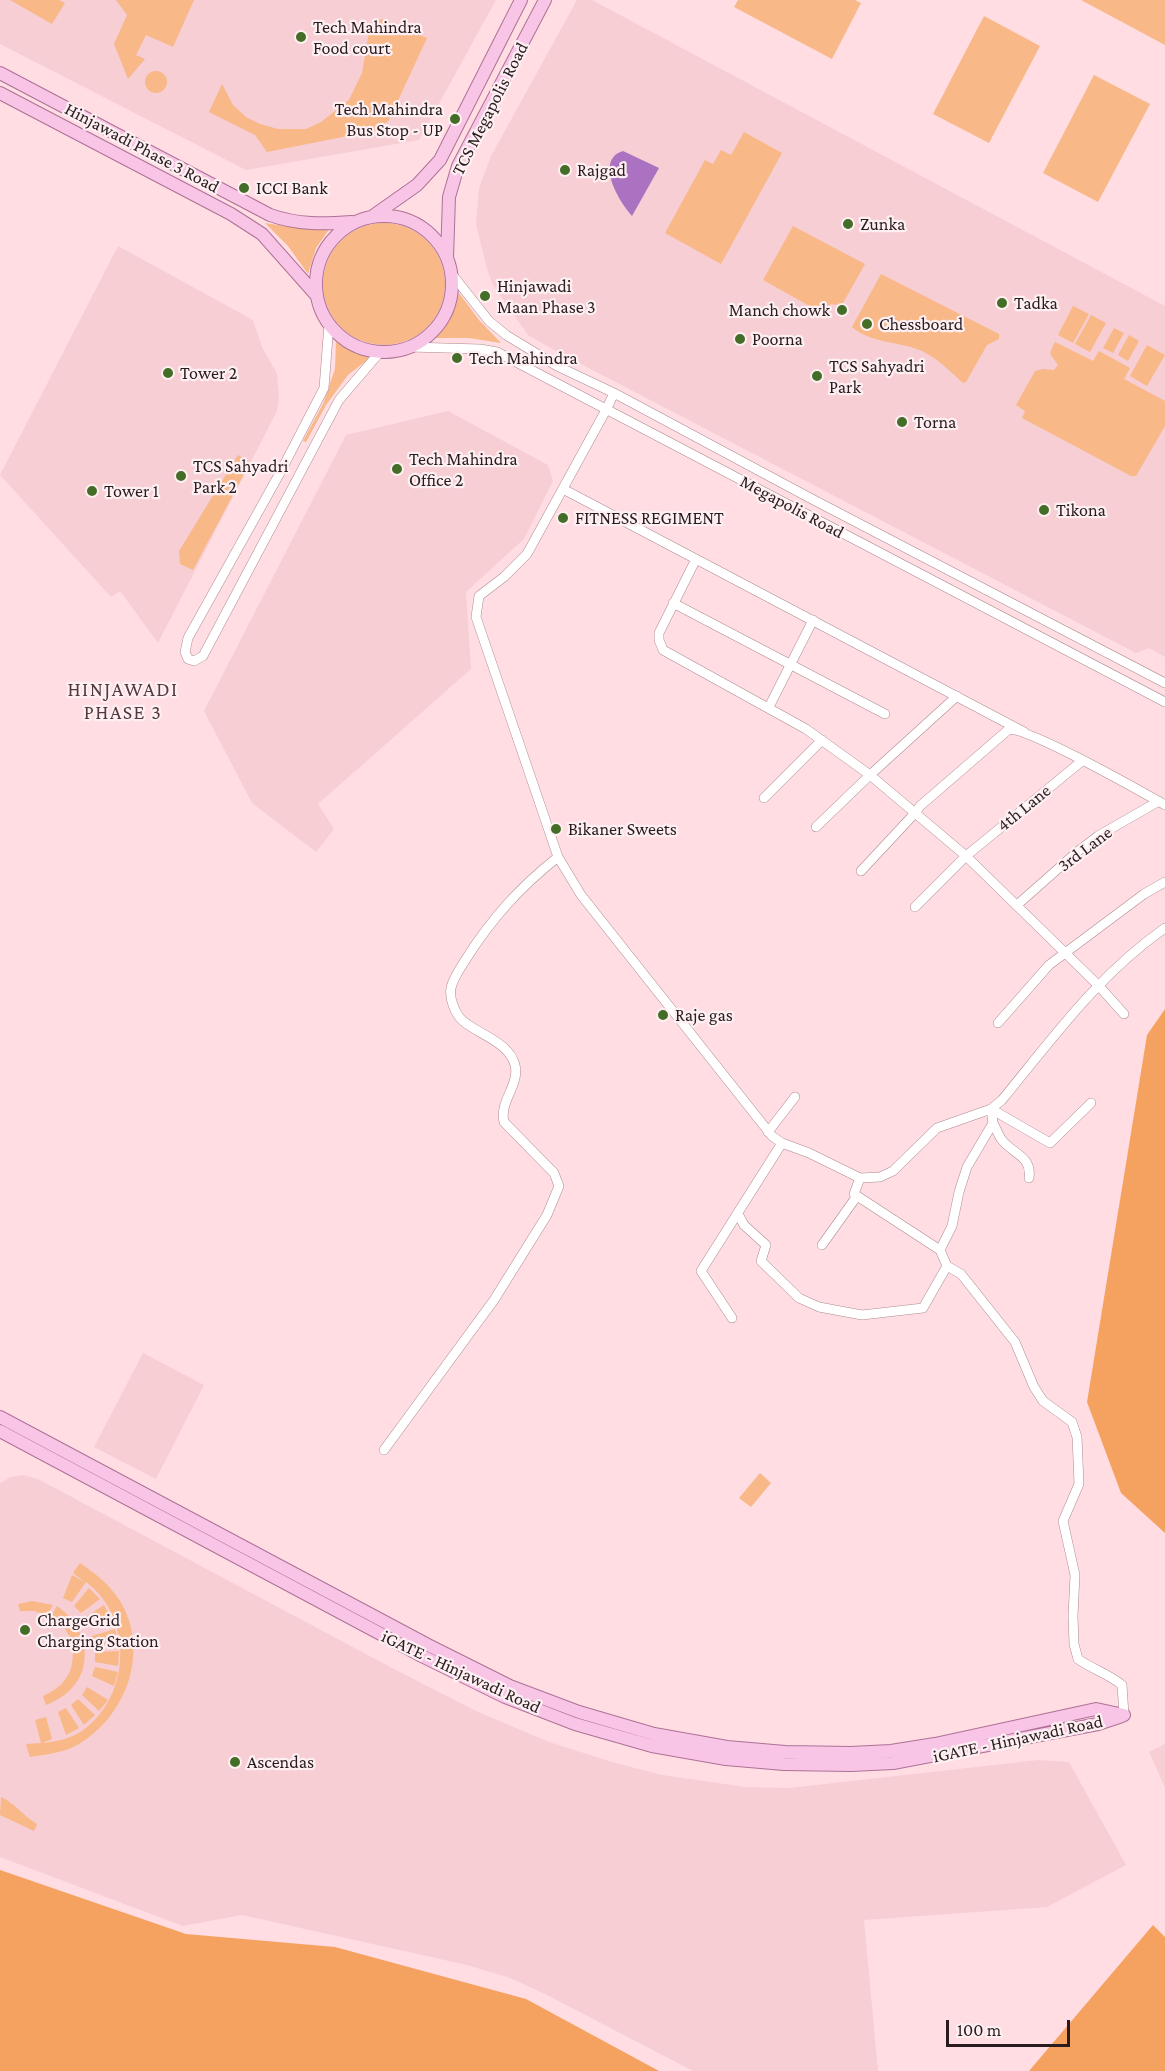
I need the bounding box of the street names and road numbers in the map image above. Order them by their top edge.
street label: TCS Megapolis Road [447,39,533,179]
street label: Hinjawadi Phase 3 Road [61,98,223,198]
street label: Megapolis Road [736,471,848,543]
street label: 4th Lane [993,780,1055,836]
street label: 3rd Lane [1054,822,1116,876]
street label: iGATE - Hinjawadi Road [378,1626,544,1718]
street label: iGATE - Hinjawadi Road [931,1710,1105,1768]

